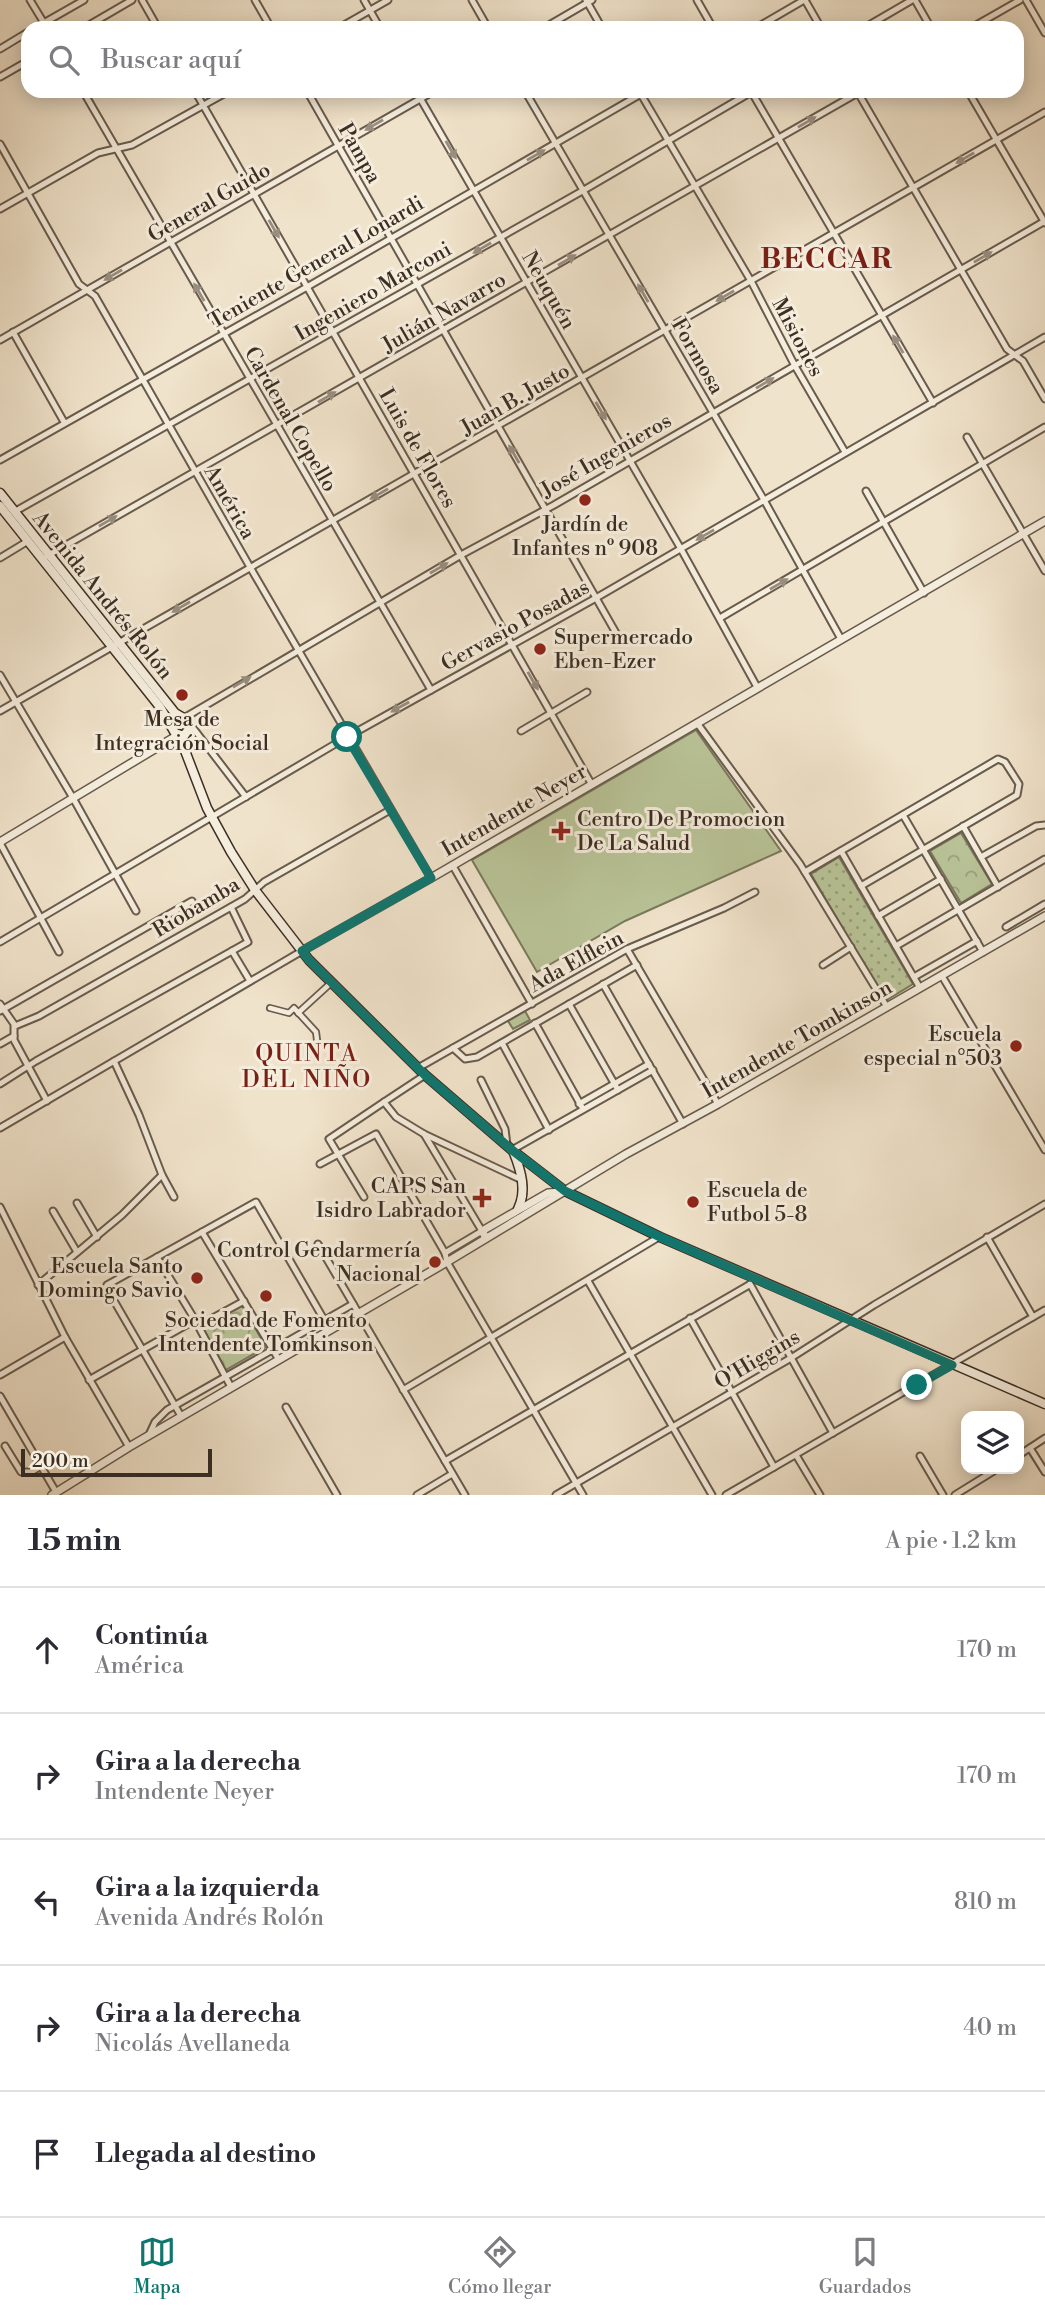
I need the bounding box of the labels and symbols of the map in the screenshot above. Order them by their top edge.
one-way arrow [798,116,817,128]
street label: Pampa [332,119,387,188]
one-way arrow [365,119,384,131]
one-way arrow [444,141,457,160]
one-way arrow [526,149,545,161]
one-way arrow [955,152,974,164]
street label: General Guido [143,157,276,248]
street label: Teniente General Lonardi [204,191,429,335]
one-way arrow [267,219,280,238]
street label: Ingeniero Marconi [291,236,457,347]
one-way arrow [472,242,491,254]
district label: BECCAR [760,242,894,277]
street label: Neuquén [515,247,581,335]
one-way arrow [973,251,992,263]
one-way arrow [558,254,577,266]
street label: Julián Navarro [377,267,511,359]
one-way arrow [104,269,123,281]
one-way arrow [193,283,205,302]
one-way arrow [637,284,649,303]
one-way arrow [715,290,734,302]
street label: Misiones [766,294,829,381]
street label: Formosa [665,314,729,400]
one-way arrow [892,334,904,353]
street label: Cardenal Copello [238,342,342,497]
street label: Juan B. Justo [456,358,575,442]
one-way arrow [755,377,774,389]
street label: Luis de Flores [372,384,462,513]
one-way arrow [318,391,337,403]
one-way arrow [595,401,607,420]
street label: José Ingenieros [536,408,676,504]
one-way arrow [507,444,520,463]
street label: América [197,460,261,544]
one-way arrow [369,488,388,501]
marker: Jardín de Infantes nº 908 [577,492,593,508]
street label: Avenida Andrés Rolón [26,505,178,685]
place label: Jardín de Infantes nº 908 [512,512,658,562]
one-way arrow [98,515,118,527]
one-way arrow [696,529,715,541]
one-way arrow [429,562,449,574]
street label: Gervasio Posadas [437,574,594,677]
one-way arrow [769,578,788,590]
one-way arrow [171,601,191,613]
place label: Supermercado Eben-Ezer [554,625,693,675]
marker: Supermercado Eben-Ezer [532,641,548,657]
one-way arrow [527,671,539,691]
one-way arrow [233,676,252,688]
marker: Mesa de Integración Social [174,687,190,703]
one-way arrow [391,701,410,713]
place label: Mesa de Integración Social [95,707,269,757]
route start [331,721,362,752]
street label: Intendente Neyer [437,759,592,863]
place label: Centro De Promocion De La Salud [577,807,786,857]
marker: Centro De Promocion De La Salud [551,821,571,841]
street label: Riobamba [148,872,245,944]
street label: Ada Elflein [524,925,629,999]
street label: Intendente Tomkinson [698,975,898,1105]
place label: Escuela especial n°503 [864,1022,1002,1072]
marker: Escuela especial n°503 [1008,1038,1024,1054]
district label: QUINTA DEL NIÑO [242,1040,372,1094]
place label: CAPS San Isidro Labrador [316,1174,466,1224]
place label: Escuela de Futbol 5-8 [707,1178,808,1228]
marker: CAPS San Isidro Labrador [472,1188,492,1208]
marker: Escuela de Futbol 5-8 [685,1194,701,1210]
place label: Control Gendarmería Nacional [217,1238,421,1288]
place label: Escuela Santo Domingo Savio [38,1254,183,1304]
marker: Control Gendarmería Nacional [427,1254,443,1270]
marker: Escuela Santo Domingo Savio [189,1270,205,1286]
marker: Sociedad de Fomento Intendente Tomkinson [258,1288,274,1304]
place label: Sociedad de Fomento Intendente Tomkinson [158,1308,374,1358]
street label: O'Higgins [710,1324,805,1396]
route end [901,1369,932,1400]
scale bar [21,1446,212,1478]

